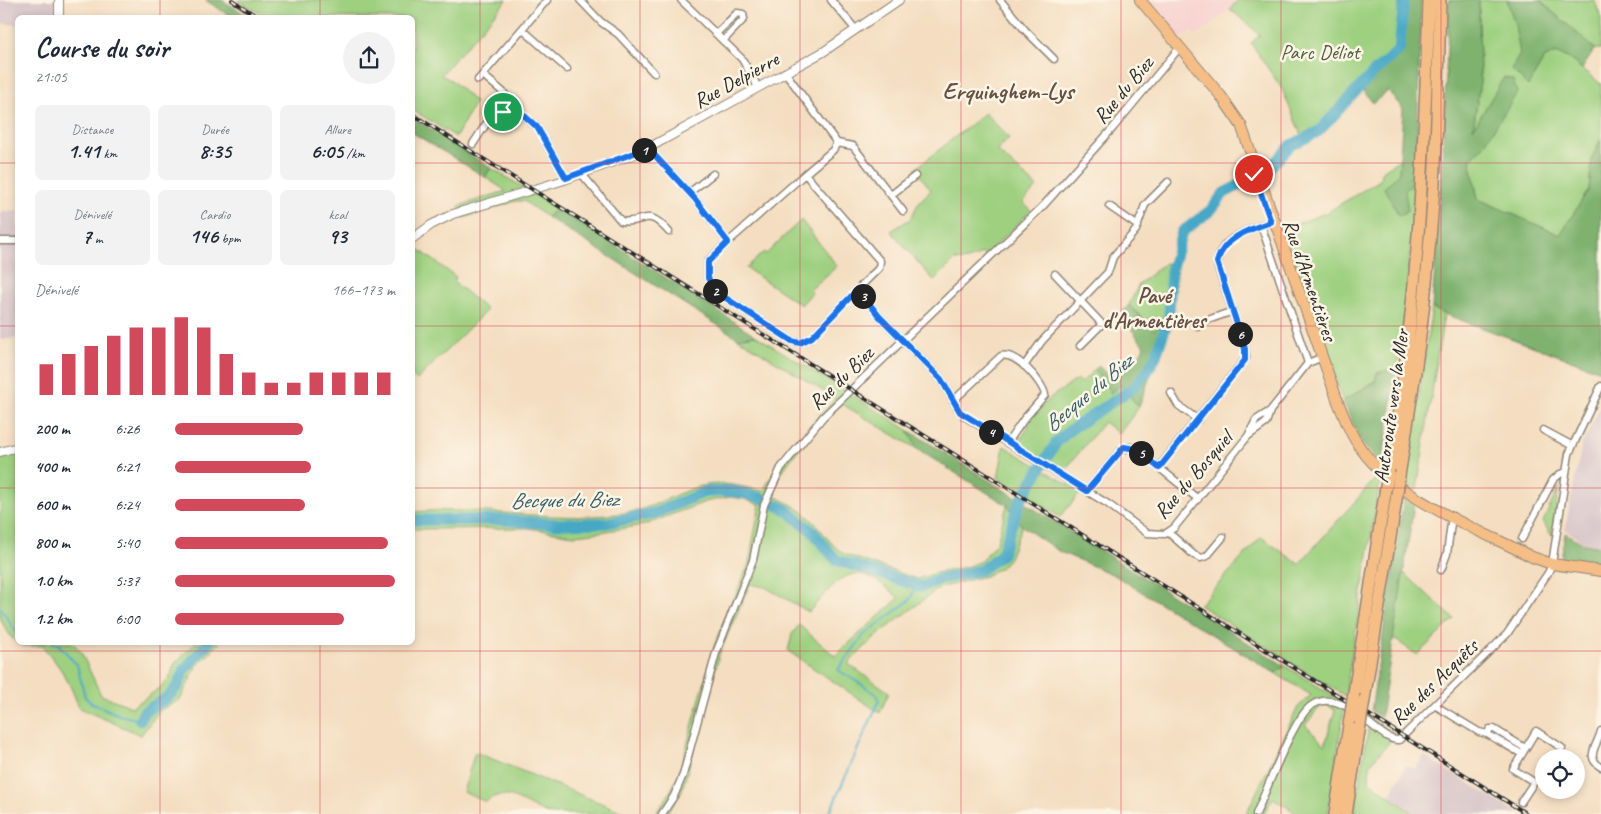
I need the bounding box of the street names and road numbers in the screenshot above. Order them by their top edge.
street label: Rue Delpierre [689,45,784,114]
street label: Rue du Biez [1087,49,1160,129]
street label: Rue d'Armentières [1277,216,1344,346]
street label: Autoroute vers la Mer [1367,326,1415,485]
street label: Rue du Biez [803,339,880,415]
street label: Rue du Bosquiel [1148,423,1240,524]
street label: Rue des Acquêts [1385,632,1485,730]

